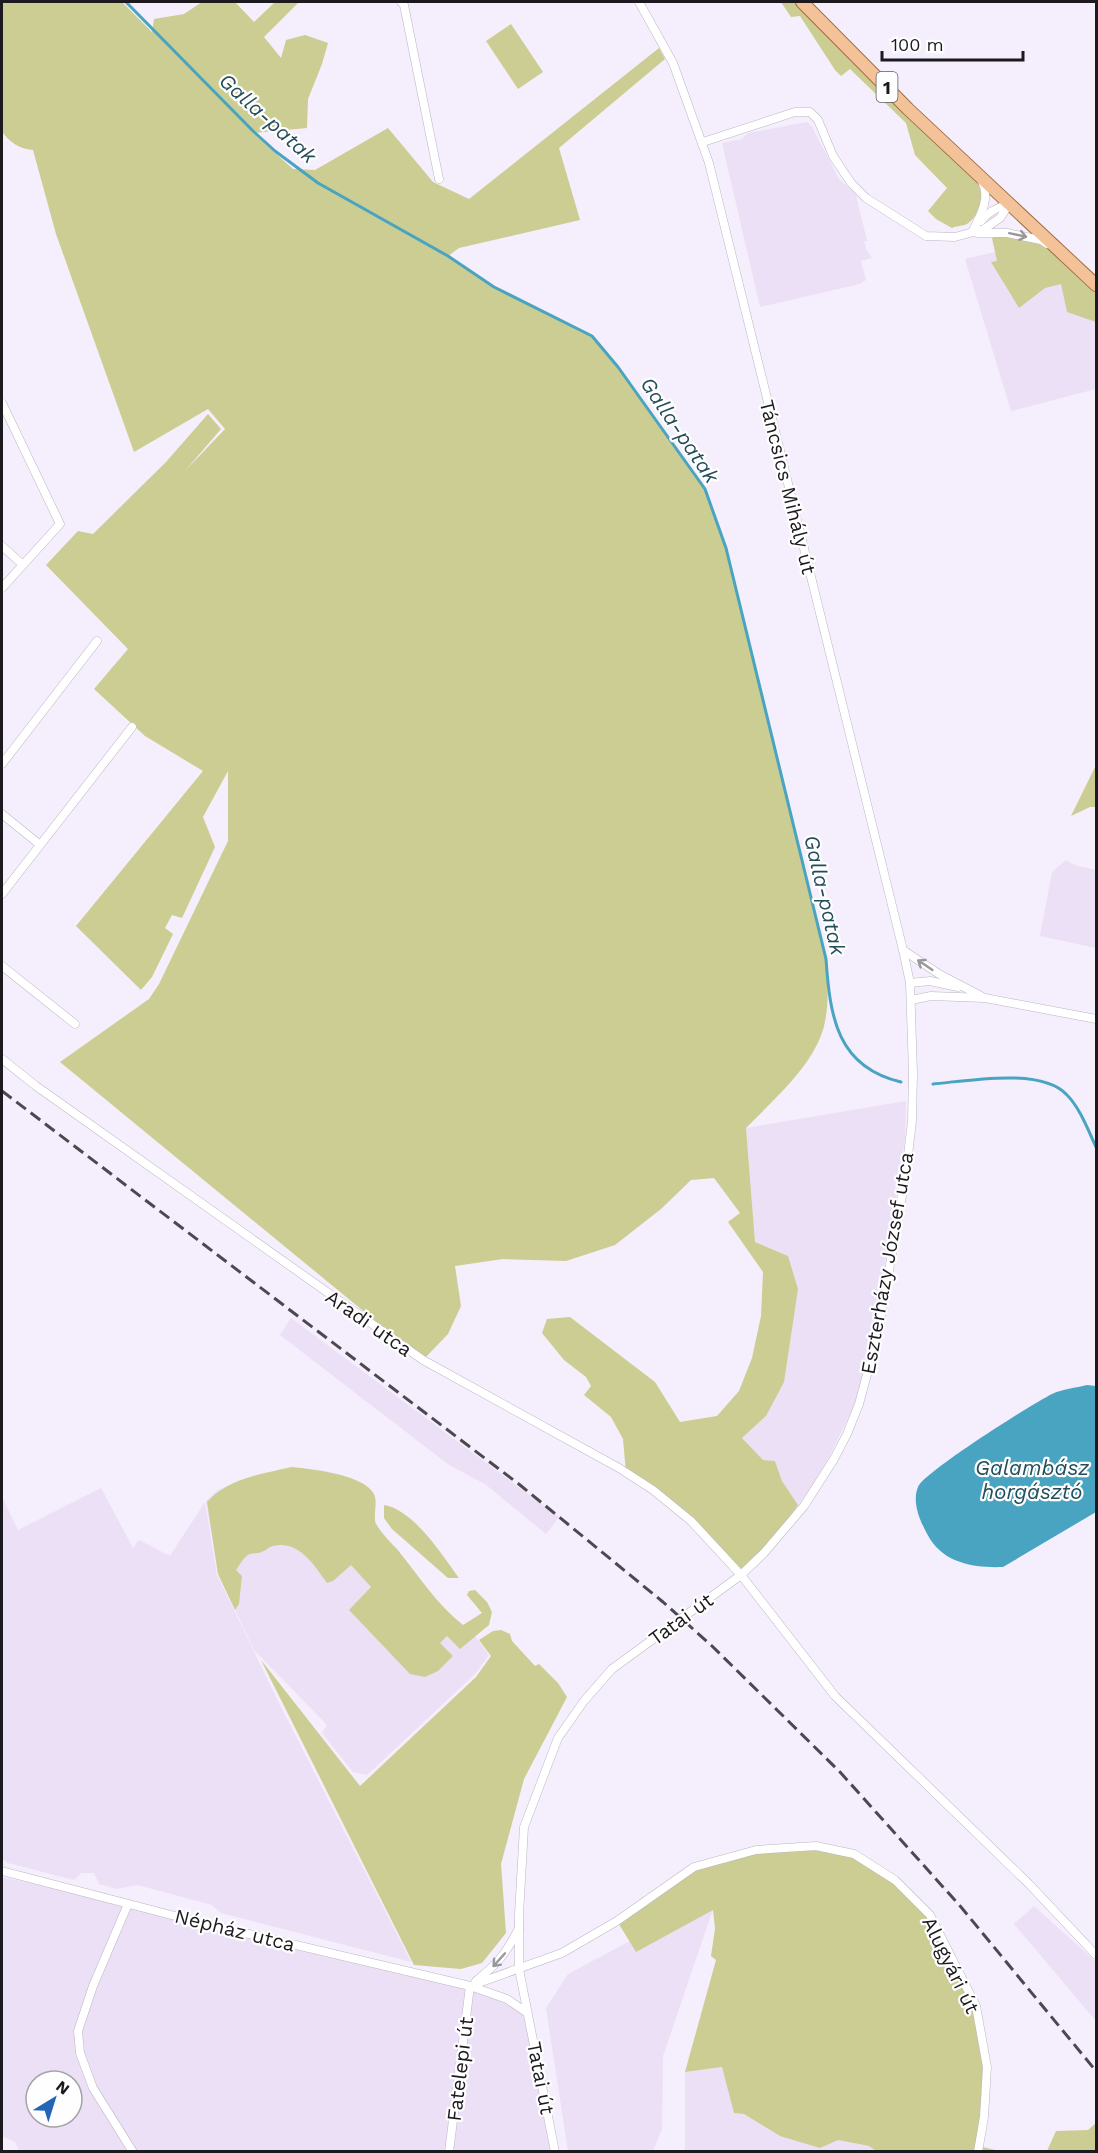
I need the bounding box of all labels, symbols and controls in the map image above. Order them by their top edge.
scale bar [882,24,1023,62]
text: 100 m [891,34,944,55]
water label: Galla-patak [214,68,322,169]
road number: 1 [876,72,898,102]
one-way arrow [1008,230,1027,242]
water label: Galla-patak [635,372,725,488]
street label: Táncsics Mihály út [755,398,821,577]
water label: Galla-patak [799,832,851,958]
one-way arrow [917,959,934,971]
street label: Eszterházy József utca [856,1150,918,1376]
street label: Aradi utca [321,1284,417,1362]
water label: Galambász horgásztó [975,1455,1089,1504]
street label: Tatai út [644,1587,718,1650]
street label: Népház utca [172,1903,298,1957]
street label: Alugyári út [917,1913,985,2018]
one-way arrow [492,1952,506,1967]
street label: Fatelepi út [442,2015,478,2123]
street label: Tatai út [522,2040,560,2117]
north arrow [24,2069,84,2129]
text: N [52,2076,73,2099]

